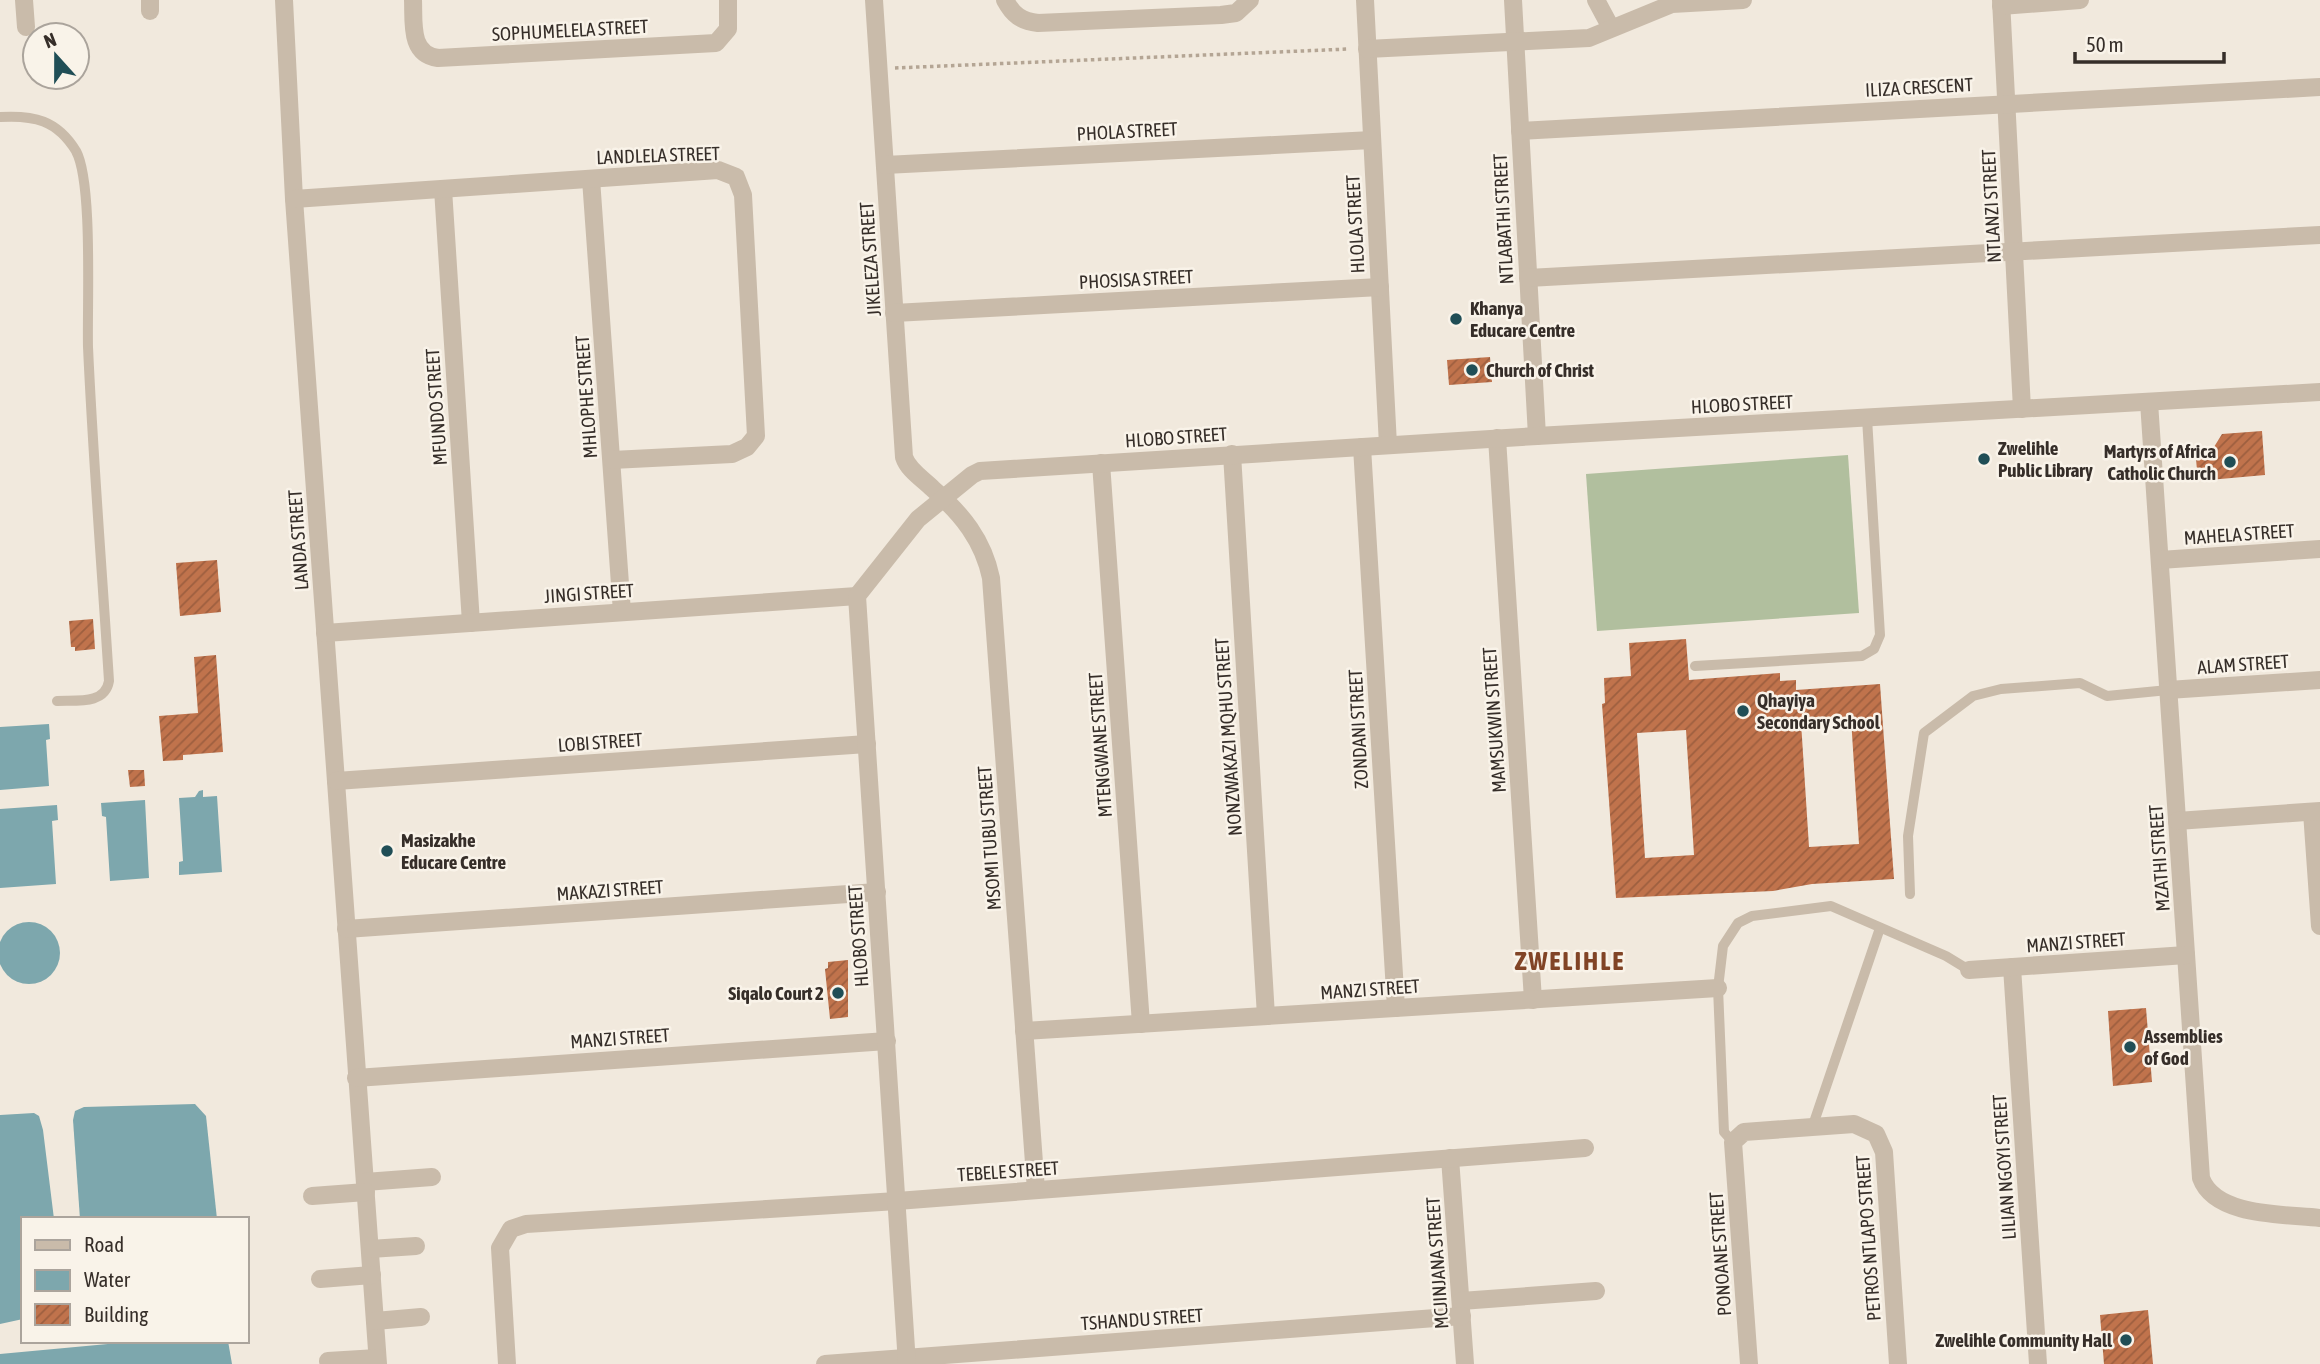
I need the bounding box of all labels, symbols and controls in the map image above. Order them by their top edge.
street label: SOPHUMELELA STREET [491,15,649,45]
north arrow [21,21,91,91]
scale bar [2075,21,2224,65]
text: N [41,28,59,52]
text: 50 m [2086,32,2124,56]
street label: ILIZA CRESCENT [1865,73,1974,101]
street label: PHOLA STREET [1076,117,1179,145]
street label: LANDLELA STREET [596,142,721,168]
street label: NTLANZI STREET [1977,148,2005,263]
street label: NTLABATHI STREET [1489,152,1517,285]
street label: HLOLA STREET [1341,173,1369,274]
street label: JIKELEZA STREET [855,200,885,317]
street label: PHOSISA STREET [1078,265,1194,293]
place label: Khanya Educare Centre [1470,297,1575,341]
marker: Khanya Educare Centre [1448,311,1464,327]
street label: MHLOPHE STREET [571,334,601,459]
street label: MFUNDO STREET [421,347,451,466]
place label: Church of Christ [1486,359,1595,381]
marker: Church of Christ [1464,362,1480,378]
street label: HLOBO STREET [1690,390,1794,418]
street label: HLOBO STREET [1124,422,1228,452]
place label: Zwelihle Public Library [1998,437,2093,481]
place label: Martyrs of Africa Catholic Church [2104,440,2216,484]
marker: Zwelihle Public Library [1976,451,1992,467]
marker: Martyrs of Africa Catholic Church [2222,454,2238,470]
street label: LANDA STREET [283,488,312,591]
street label: MAHELA STREET [2183,519,2296,549]
street label: JINGI STREET [543,579,635,607]
street label: NONZWAKAZI MQHU STREET [1210,637,1246,837]
street label: MAMSUKWIN STREET [1478,646,1510,794]
street label: ALAM STREET [2197,650,2290,678]
street label: ZONDANI STREET [1344,668,1372,789]
street label: MTENGWANE STREET [1084,671,1116,818]
place label: Qhayiya Secondary School [1757,689,1881,733]
marker: Qhayiya Secondary School [1735,703,1751,719]
street label: LOBI STREET [557,728,644,756]
street label: MSOMI TUBU STREET [973,764,1005,911]
street label: MZATHI STREET [2144,803,2174,912]
place label: Masizakhe Educare Centre [401,829,506,873]
marker: Masizakhe Educare Centre [379,843,395,859]
street label: MAKAZI STREET [556,875,665,905]
street label: HLOBO STREET [843,884,873,988]
street label: MANZI STREET [2026,928,2127,956]
district label: ZWELIHLE [1515,946,1625,976]
street label: MANZI STREET [1320,975,1421,1003]
place label: Siqalo Court 2 [728,982,824,1004]
marker: Siqalo Court 2 [830,985,846,1001]
street label: MANZI STREET [570,1024,671,1052]
place label: Assemblies of God [2143,1025,2223,1069]
marker: Assemblies of God [2122,1039,2138,1055]
street label: LILIAN NGOYI STREET [1988,1093,2020,1240]
street label: PETROS NTLAPO STREET [1851,1154,1885,1322]
street label: TEBELE STREET [956,1156,1060,1186]
street label: PONOANE STREET [1705,1191,1735,1317]
street label: MCJINJANA STREET [1421,1196,1453,1330]
legend [21,1217,248,1343]
text: Road [84,1232,124,1256]
text: Water [84,1267,131,1291]
text: Building [84,1302,148,1326]
street label: TSHANDU STREET [1080,1304,1205,1334]
place label: Zwelihle Community Hall [1936,1329,2113,1351]
marker: Zwelihle Community Hall [2118,1332,2134,1348]

